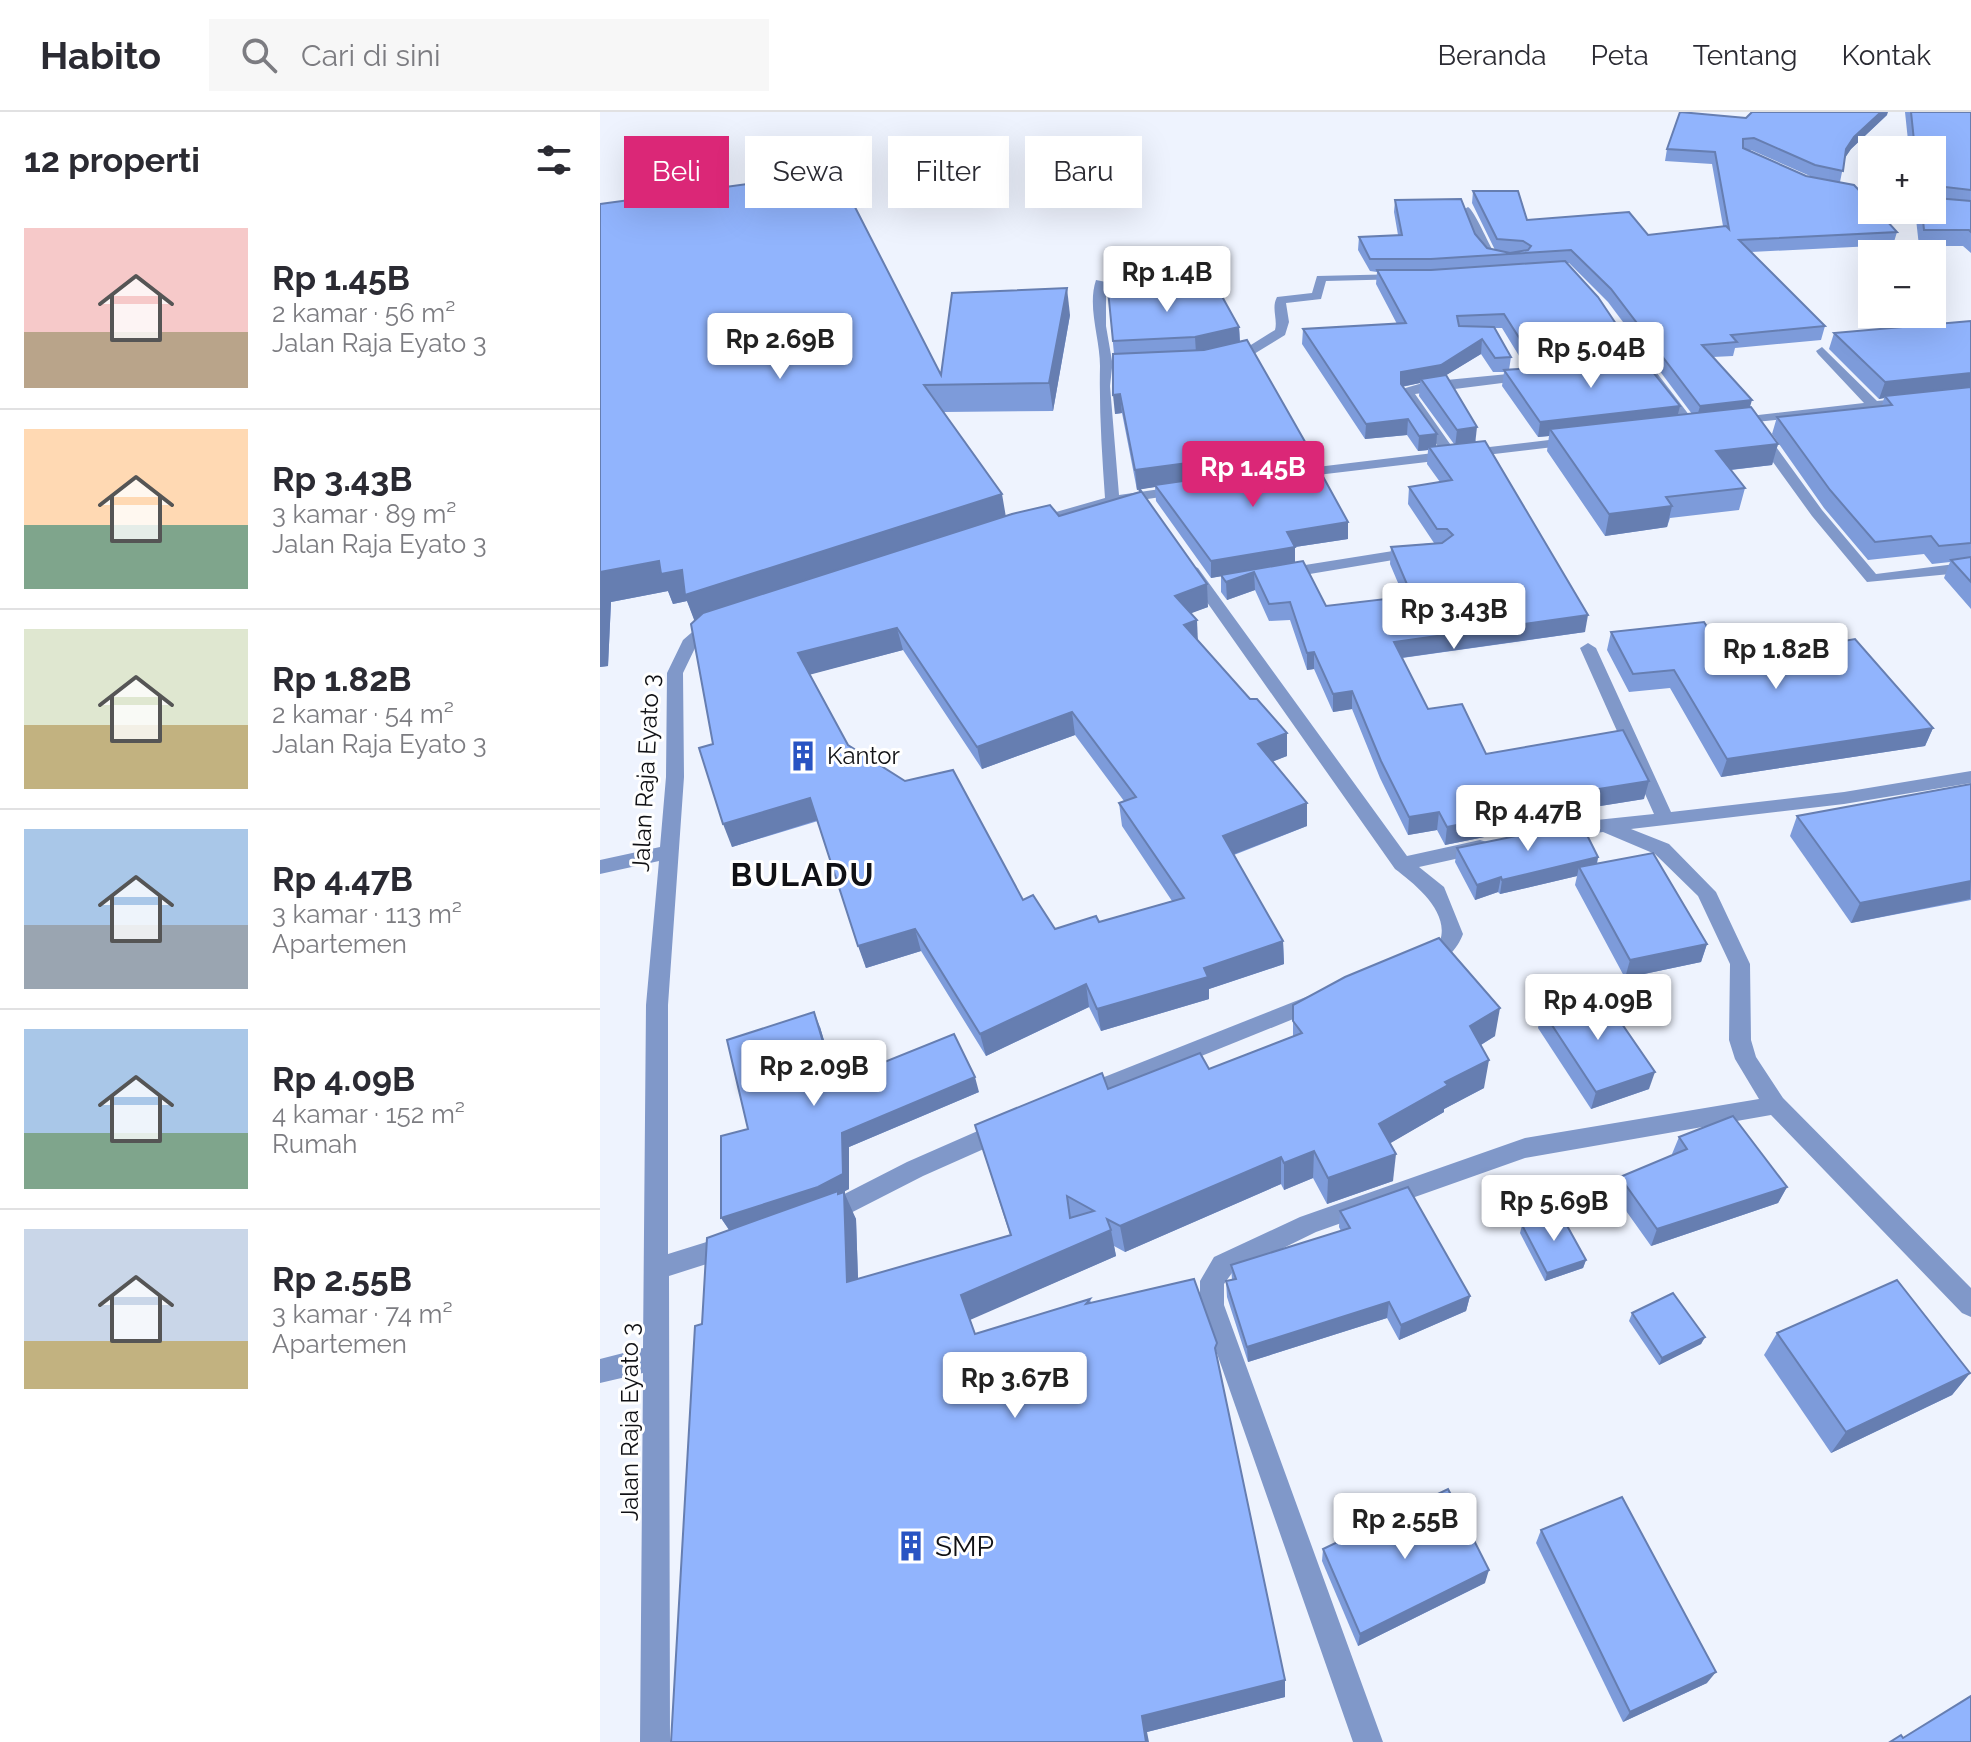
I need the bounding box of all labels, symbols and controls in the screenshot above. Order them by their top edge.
search box [209,19,769,91]
text: Habito [40,33,161,78]
icon: search [237,33,281,77]
text: Cari di sini [301,38,441,73]
text: Beranda [1437,39,1547,72]
text: Peta [1591,39,1649,72]
text: Tentang [1693,39,1798,72]
text: Kontak [1842,39,1931,72]
chip: Beli [624,136,729,208]
chip: Sewa [745,136,872,208]
chip: Filter [888,136,1009,208]
chip: Baru [1025,136,1142,208]
map controls [1858,136,1946,328]
button: + [1858,136,1946,224]
icon: filters [532,138,576,182]
text: 12 properti [24,140,200,180]
button: − [1858,240,1946,328]
pin: Rp 1.4B [1093,246,1241,314]
text: Rp 1.4B [1121,257,1213,287]
text: Rp 1.45B [272,258,410,298]
icon: home [88,260,184,356]
text: 2 kamar · 56 m² [272,298,455,328]
pin: Rp 2.69B [697,313,863,381]
pin: Rp 5.04B [1508,322,1674,390]
text: Rp 2.69B [725,324,835,354]
text: Jalan Raja Eyato 3 [272,328,487,358]
text: Rp 5.04B [1537,333,1645,363]
pin: Rp 1.45B [1170,441,1336,509]
text: Rp 1.45B [1200,452,1306,482]
text: Rp 3.43B [272,459,412,499]
icon: home [88,461,184,557]
text: 3 kamar · 89 m² [272,499,456,529]
text: Jalan Raja Eyato 3 [272,529,487,559]
pin: Rp 3.43B [1371,583,1537,651]
text: Rp 3.43B [1400,594,1508,624]
pin: Rp 1.82B [1693,623,1859,691]
text: Rp 1.82B [1723,634,1829,664]
text: Rp 1.82B [272,659,411,699]
icon: home [88,661,184,757]
street label: Jalan Raja Eyato 3 [626,673,665,873]
text: 2 kamar · 54 m² [272,699,454,729]
text: Jalan Raja Eyato 3 [272,729,487,759]
building icon: Kantor [786,739,820,773]
place label: Kantor [827,741,900,770]
pin: Rp 4.47B [1445,785,1611,853]
text: Rp 4.47B [1474,796,1582,826]
district label: BULADU [731,856,875,893]
text: Rp 4.47B [272,859,413,899]
icon: home [88,861,184,957]
text: 3 kamar · 113 m² [272,899,462,929]
text: Apartemen [272,929,407,959]
pin: Rp 4.09B [1515,974,1681,1042]
text: Rp 4.09B [1543,985,1653,1015]
pin: Rp 2.09B [731,1040,897,1108]
text: Rp 2.09B [759,1051,869,1081]
text: Rp 4.09B [272,1059,415,1099]
icon: home [88,1061,184,1157]
text: 4 kamar · 152 m² [272,1099,465,1129]
text: Rumah [272,1129,357,1159]
pin: Rp 5.69B [1471,1175,1637,1243]
text: Rp 5.69B [1500,1186,1608,1216]
text: Rp 2.55B [272,1259,412,1299]
icon: home [88,1261,184,1357]
text: 3 kamar · 74 m² [272,1299,453,1329]
street label: Jalan Raja Eyato 3 [615,1323,644,1521]
text: Apartemen [272,1329,407,1359]
pin: Rp 3.67B [932,1352,1098,1420]
text: Rp 3.67B [961,1363,1069,1393]
pin: Rp 2.55B [1322,1493,1488,1561]
text: Rp 2.55B [1352,1504,1458,1534]
building icon: SMP [894,1529,928,1563]
place label: SMP [935,1530,994,1563]

